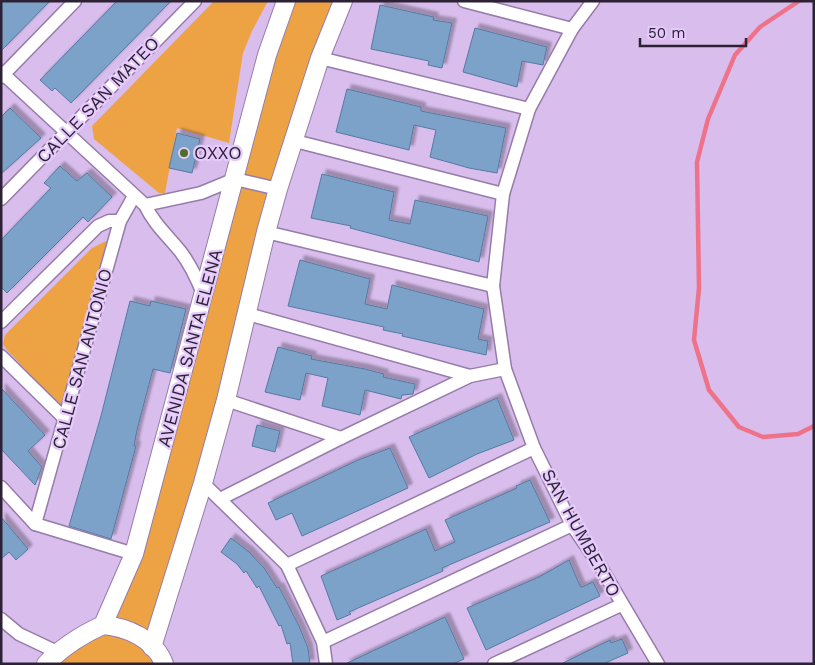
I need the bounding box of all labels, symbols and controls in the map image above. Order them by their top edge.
scale bar [640,15,746,47]
text: 50 m [648,24,685,42]
street label: CALLE SAN MATEO [32,32,163,167]
place label: OXXO [194,142,242,163]
marker: OXXO [178,147,190,159]
street label: AVENIDA SANTA ELENA [153,246,226,449]
street label: CALLE SAN ANTONIO [47,266,116,452]
street label: SAN HUMBERTO [538,465,625,600]

